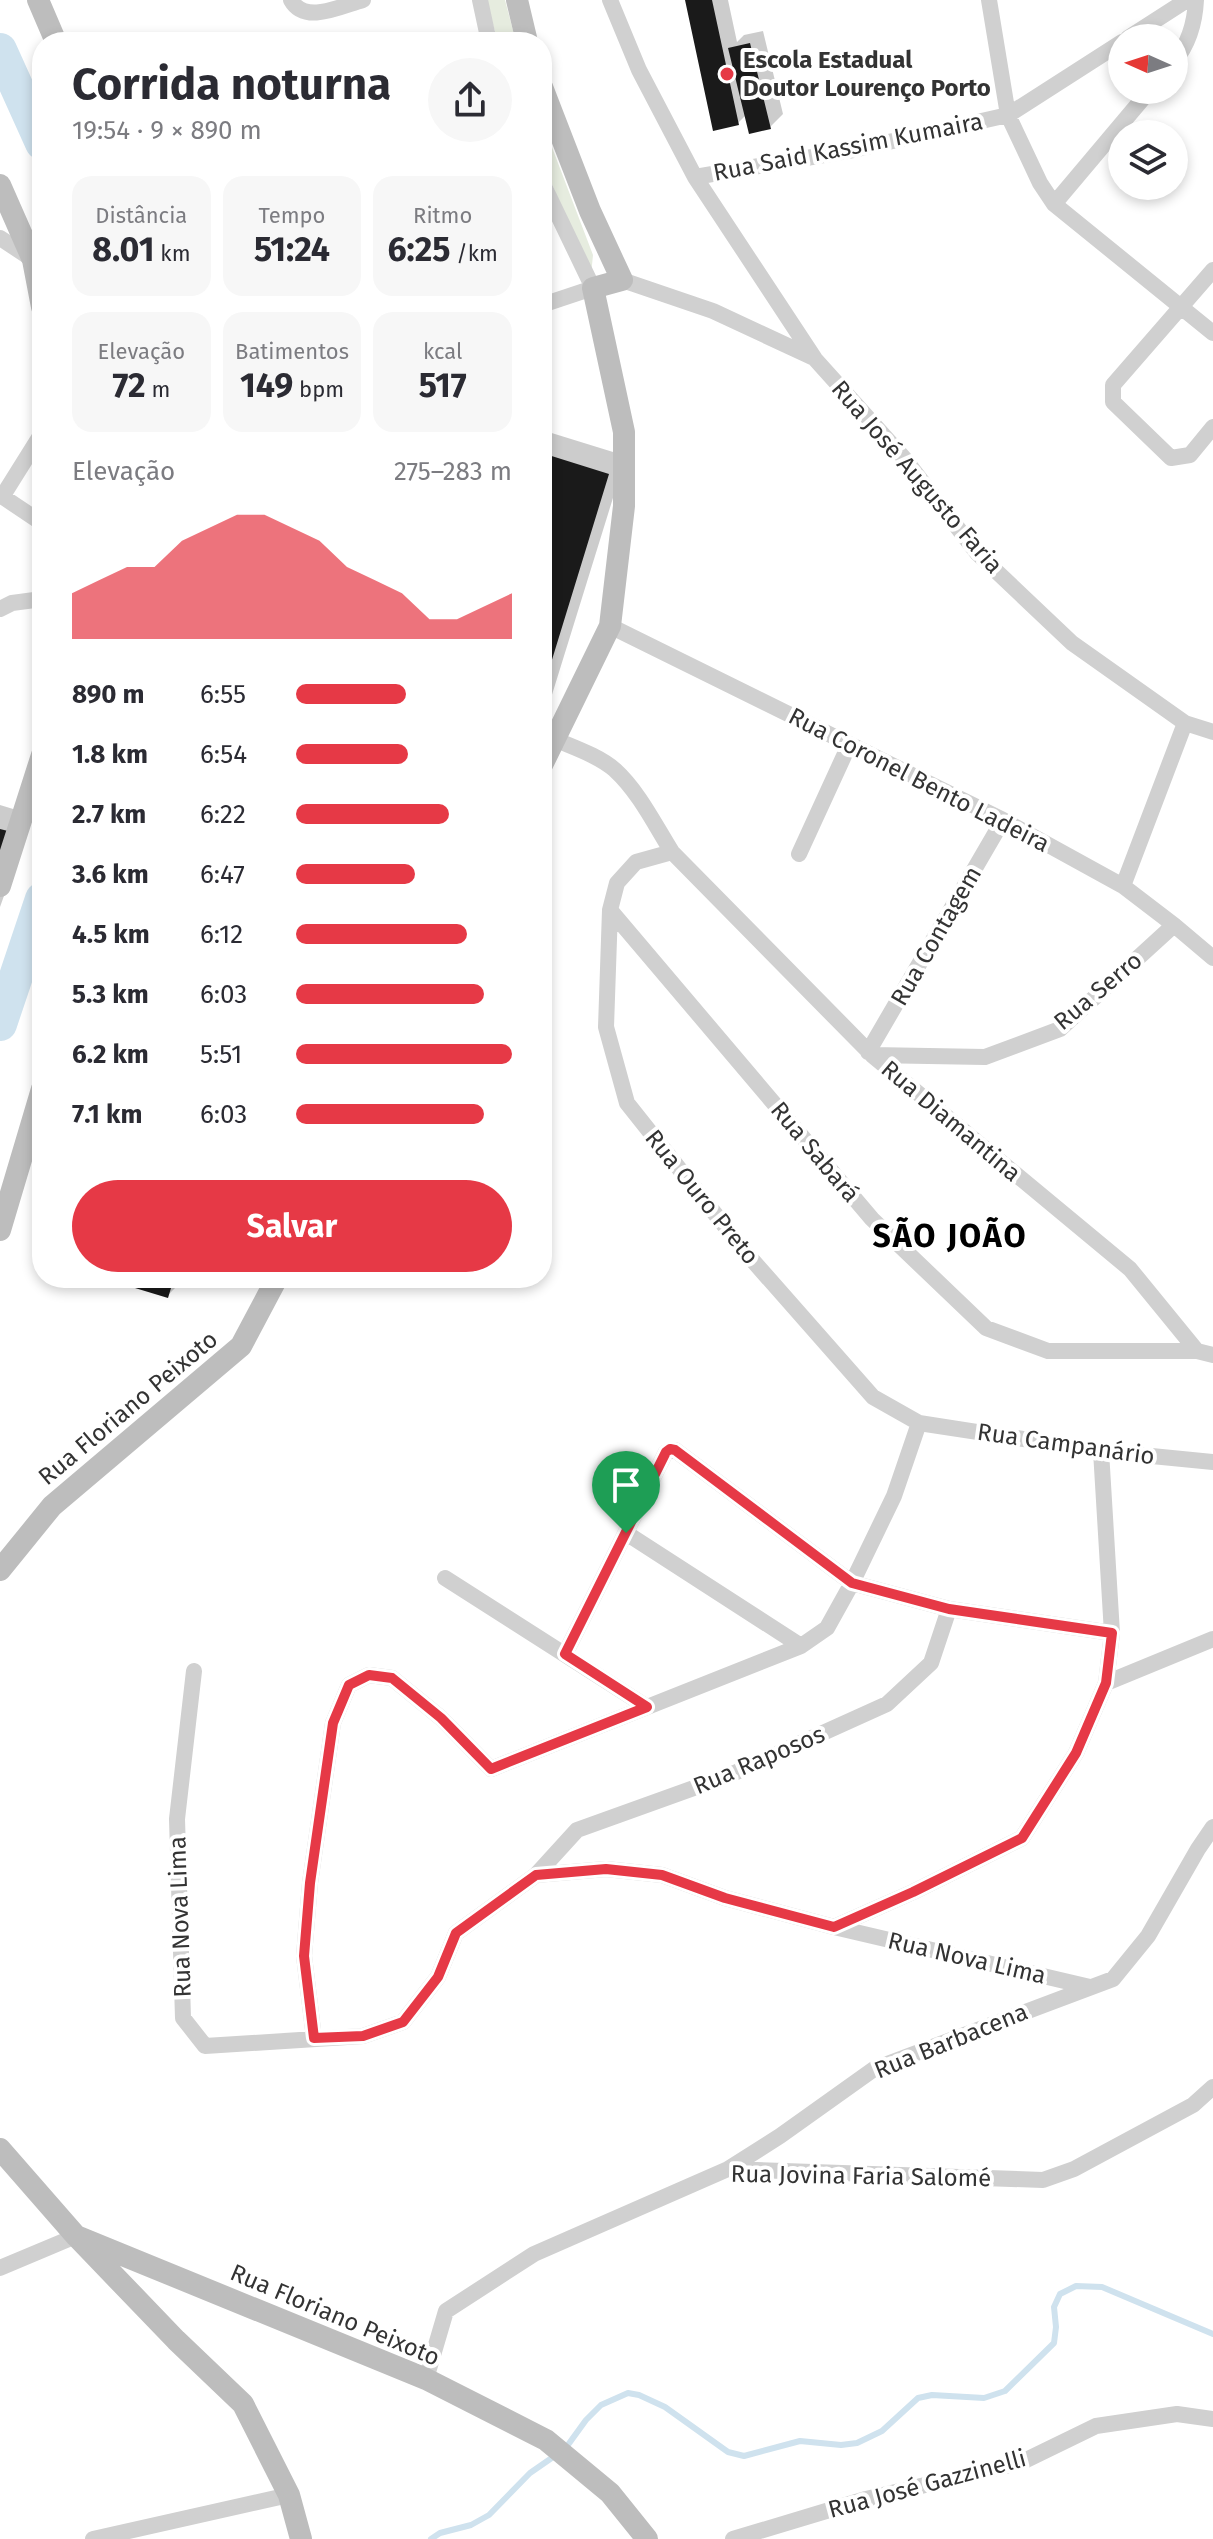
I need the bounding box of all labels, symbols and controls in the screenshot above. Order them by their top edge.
north arrow [1108,24,1188,104]
map controls [1108,24,1188,200]
place label: Escola Estadual Doutor Lourenço Porto [743,46,991,103]
text: Corrida noturna [72,58,391,111]
button: share [428,58,512,142]
marker: Escola Estadual Doutor Lourenço Porto [718,65,736,83]
street label: Rua Said Kassim Kumaira [711,107,985,187]
text: 19:54 · 9 × 890 m [72,115,262,146]
button: layers [1108,120,1188,200]
text: Distância [95,202,187,229]
text: Tempo [259,202,325,229]
text: Ritmo [413,202,472,229]
text: 8.01 [92,229,155,270]
text: 51:24 [254,229,330,270]
text: 6:25 [387,229,451,270]
text: km [155,240,190,267]
text: /km [451,240,498,267]
text: Elevação [98,338,185,365]
text: Batimentos [235,338,349,365]
text: kcal [423,338,462,365]
text: 72 [112,365,146,406]
text: 149 [240,365,293,406]
text: 517 [419,365,467,406]
street label: Rua José Augusto Faria [826,375,1008,579]
text: m [146,376,170,403]
text: bpm [293,376,344,403]
text: Elevação [72,456,175,487]
text: 275–283 m [394,456,512,487]
text: 890 m [72,679,145,710]
text: 6:55 [200,679,246,710]
street label: Rua Coronel Bento Ladeira [784,702,1054,858]
text: 1.8 km [72,739,148,770]
text: 6:54 [200,739,247,770]
text: 2.7 km [72,799,146,830]
text: 6:22 [200,799,246,830]
text: 3.6 km [72,859,149,890]
text: 6:47 [200,859,245,890]
street label: Rua Contagem [885,861,987,1011]
text: 4.5 km [72,919,150,950]
text: 6:12 [200,919,243,950]
street label: Rua Serro [1048,946,1148,1036]
text: 5.3 km [72,979,149,1010]
text: 6:03 [200,979,247,1010]
text: 6.2 km [72,1039,149,1070]
text: 5:51 [200,1039,242,1070]
street label: Rua Diamantina [876,1055,1026,1187]
street label: Rua Sabará [765,1096,865,1208]
text: 7.1 km [72,1099,142,1130]
text: 6:03 [200,1099,247,1130]
street label: Rua Ouro Preto [639,1124,765,1270]
button: Salvar [72,1180,512,1272]
district label: SÃO JOÃO [872,1217,1028,1255]
street label: Rua Floriano Peixoto [33,1325,223,1491]
street label: Rua Campanário [975,1418,1157,1470]
pin [592,1451,660,1533]
icon: arrive [604,1463,648,1507]
street label: Rua Raposos [689,1720,829,1800]
street label: Rua Nova Lima [163,1836,197,1998]
street label: Rua Nova Lima [885,1926,1049,1990]
street label: Rua Barbacena [870,1997,1032,2085]
street label: Rua Jovina Faria Salomé [731,2160,991,2192]
street label: Rua Floriano Peixoto [226,2258,444,2372]
street label: Rua José Gazzinelli [825,2444,1029,2524]

